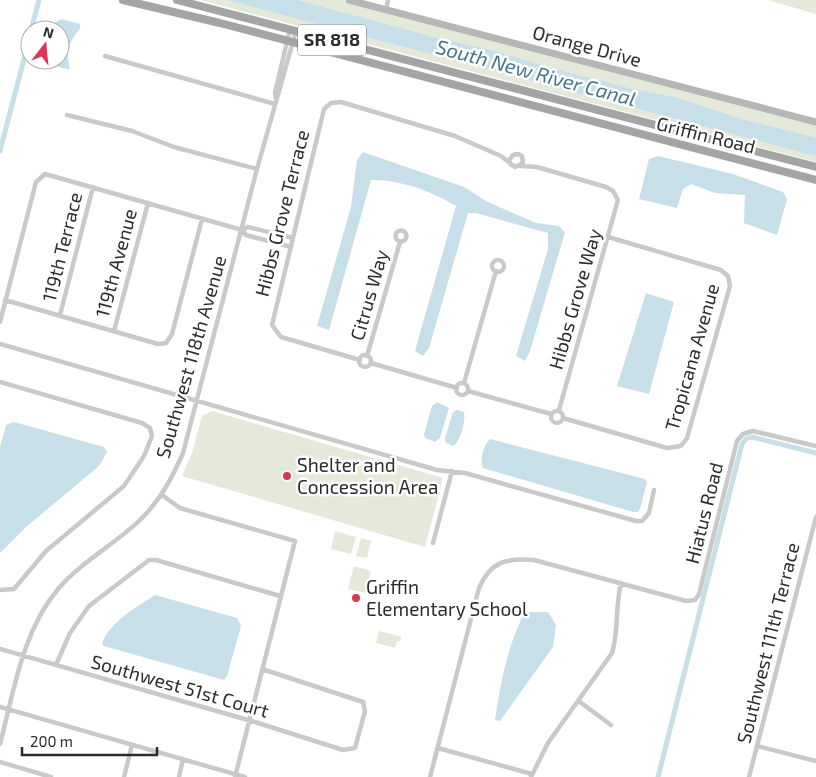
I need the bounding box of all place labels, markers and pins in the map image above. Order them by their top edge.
place label: Shelter and Concession Area [297,453,438,498]
marker: Shelter and Concession Area [281,470,293,482]
place label: Griffin Elementary School [366,575,528,620]
marker: Griffin Elementary School [350,592,362,604]

